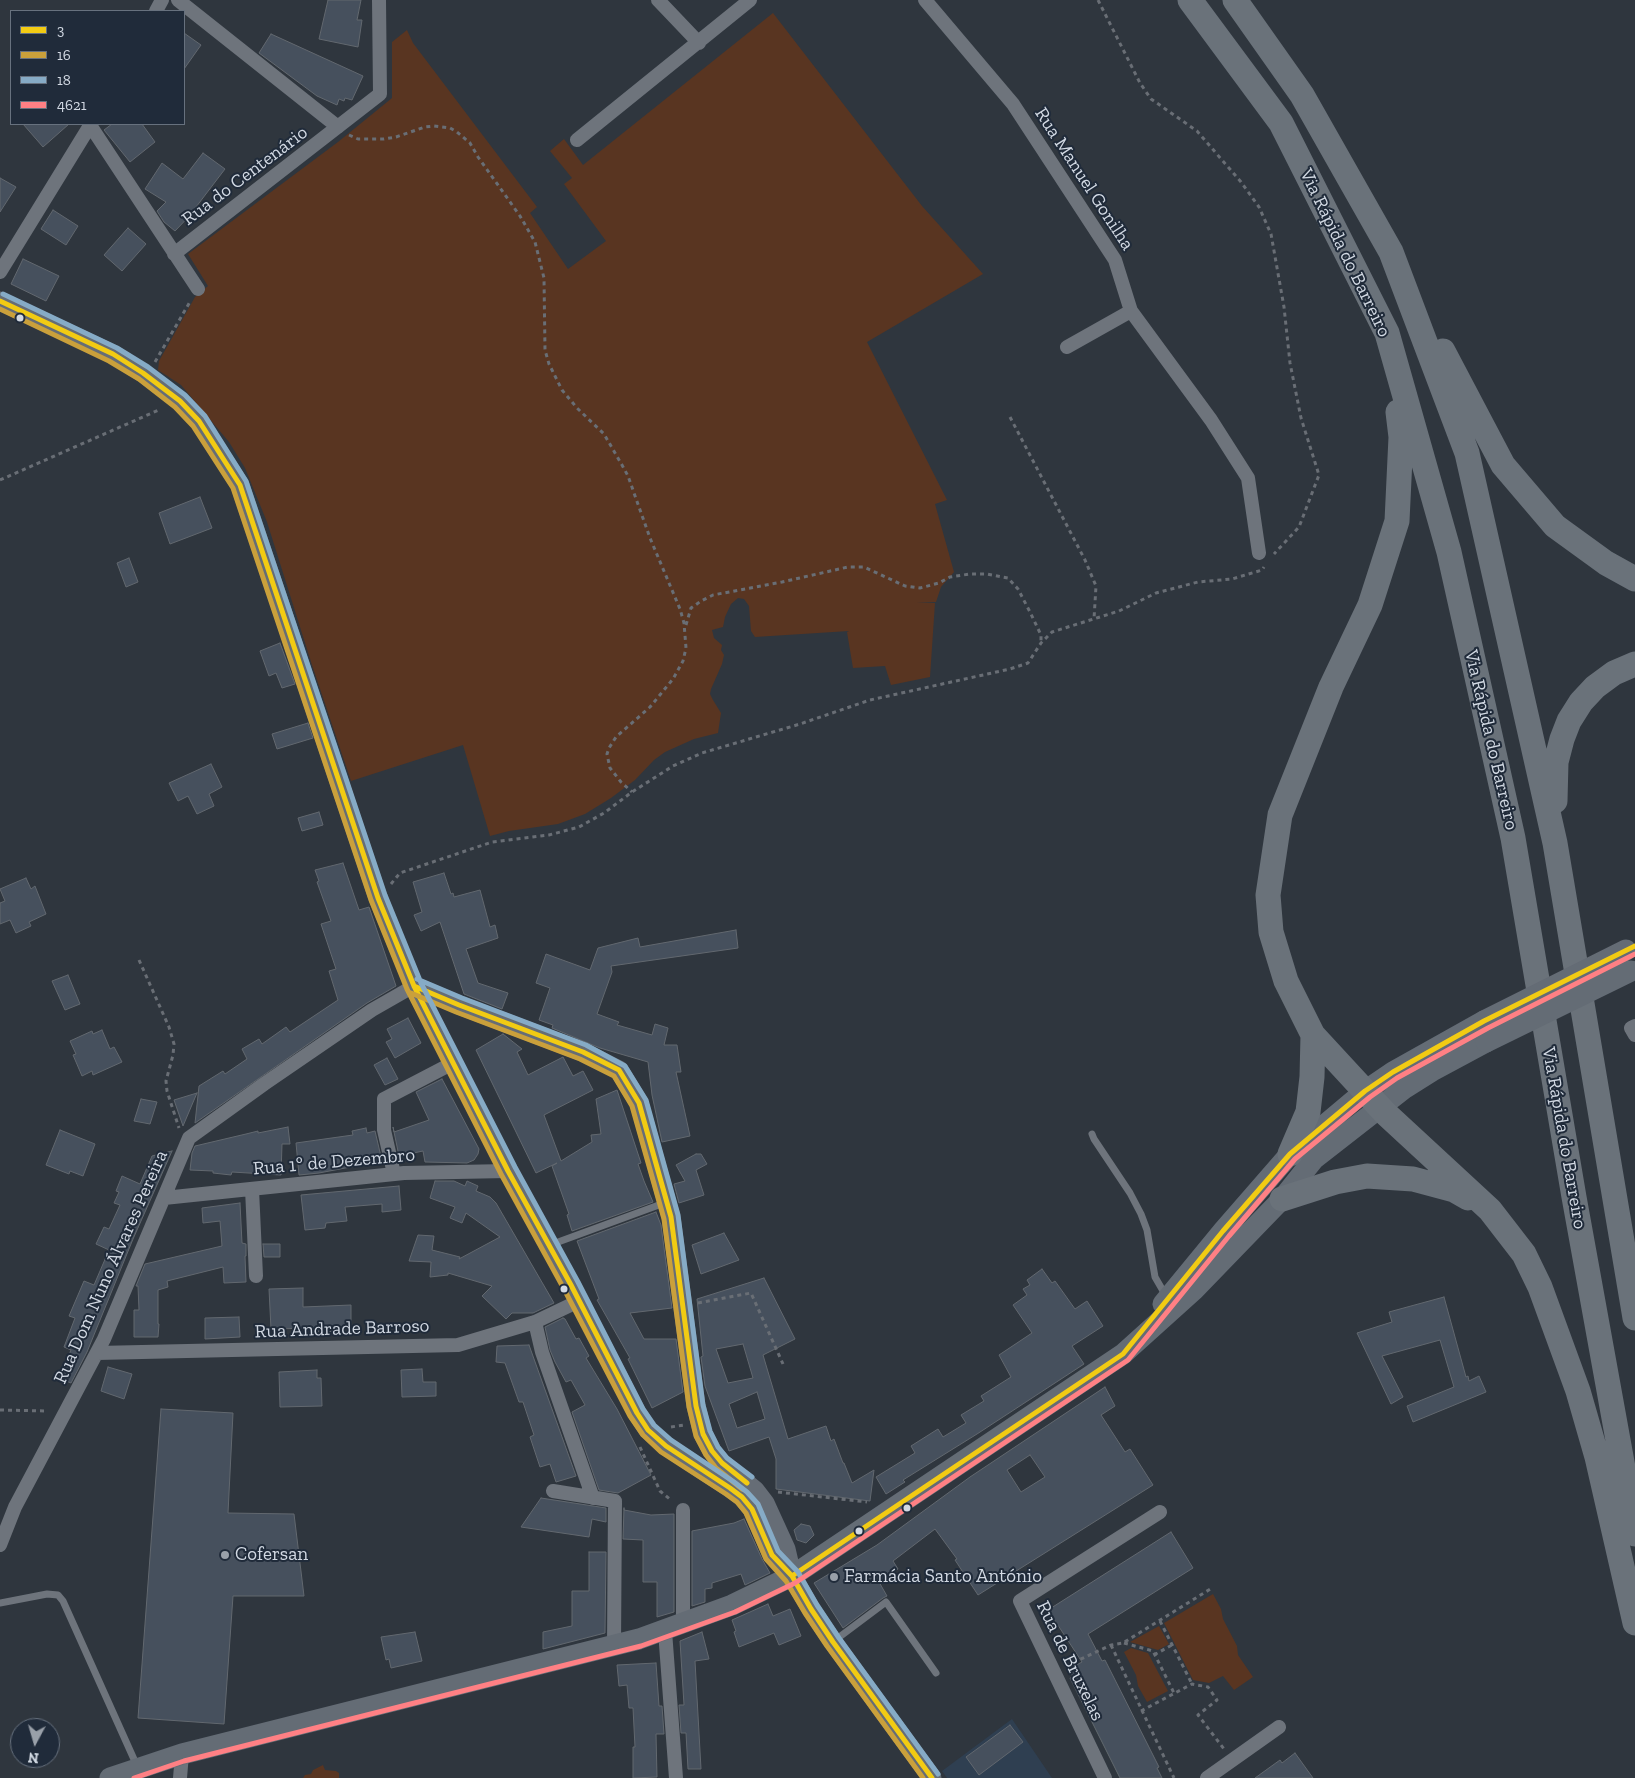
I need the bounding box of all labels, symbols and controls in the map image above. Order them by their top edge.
legend [10,10,185,125]
text: 3 [57,21,64,39]
text: 16 [57,46,71,64]
text: 18 [57,71,71,89]
text: 4621 [57,96,87,114]
street label: Rua Manuel Gonilha [1029,103,1139,255]
street label: Rua do Centenário [178,121,312,231]
street label: Via Rápida do Barreiro [1294,165,1396,341]
unlabelled marker [15,313,25,323]
street label: Via Rápida do Barreiro [1459,648,1523,832]
street label: Via Rápida do Barreiro [1537,1045,1591,1231]
street label: Rua 1º de Dezembro [252,1144,416,1180]
street label: Rua Dom Nuno Álvares Pereira [49,1147,173,1387]
unlabelled marker [559,1284,569,1294]
street label: Rua Andrade Barroso [254,1315,430,1343]
unlabelled marker [902,1503,912,1513]
unlabelled marker [854,1526,864,1536]
place label: Cofersan [235,1544,308,1566]
marker: Cofersan [219,1549,231,1561]
place label: Farmácia Santo António [844,1566,1042,1588]
marker: Farmácia Santo António [828,1571,840,1583]
street label: Rua de Bruxelas [1031,1597,1109,1725]
north arrow [10,1718,60,1768]
text: N [27,1748,40,1766]

